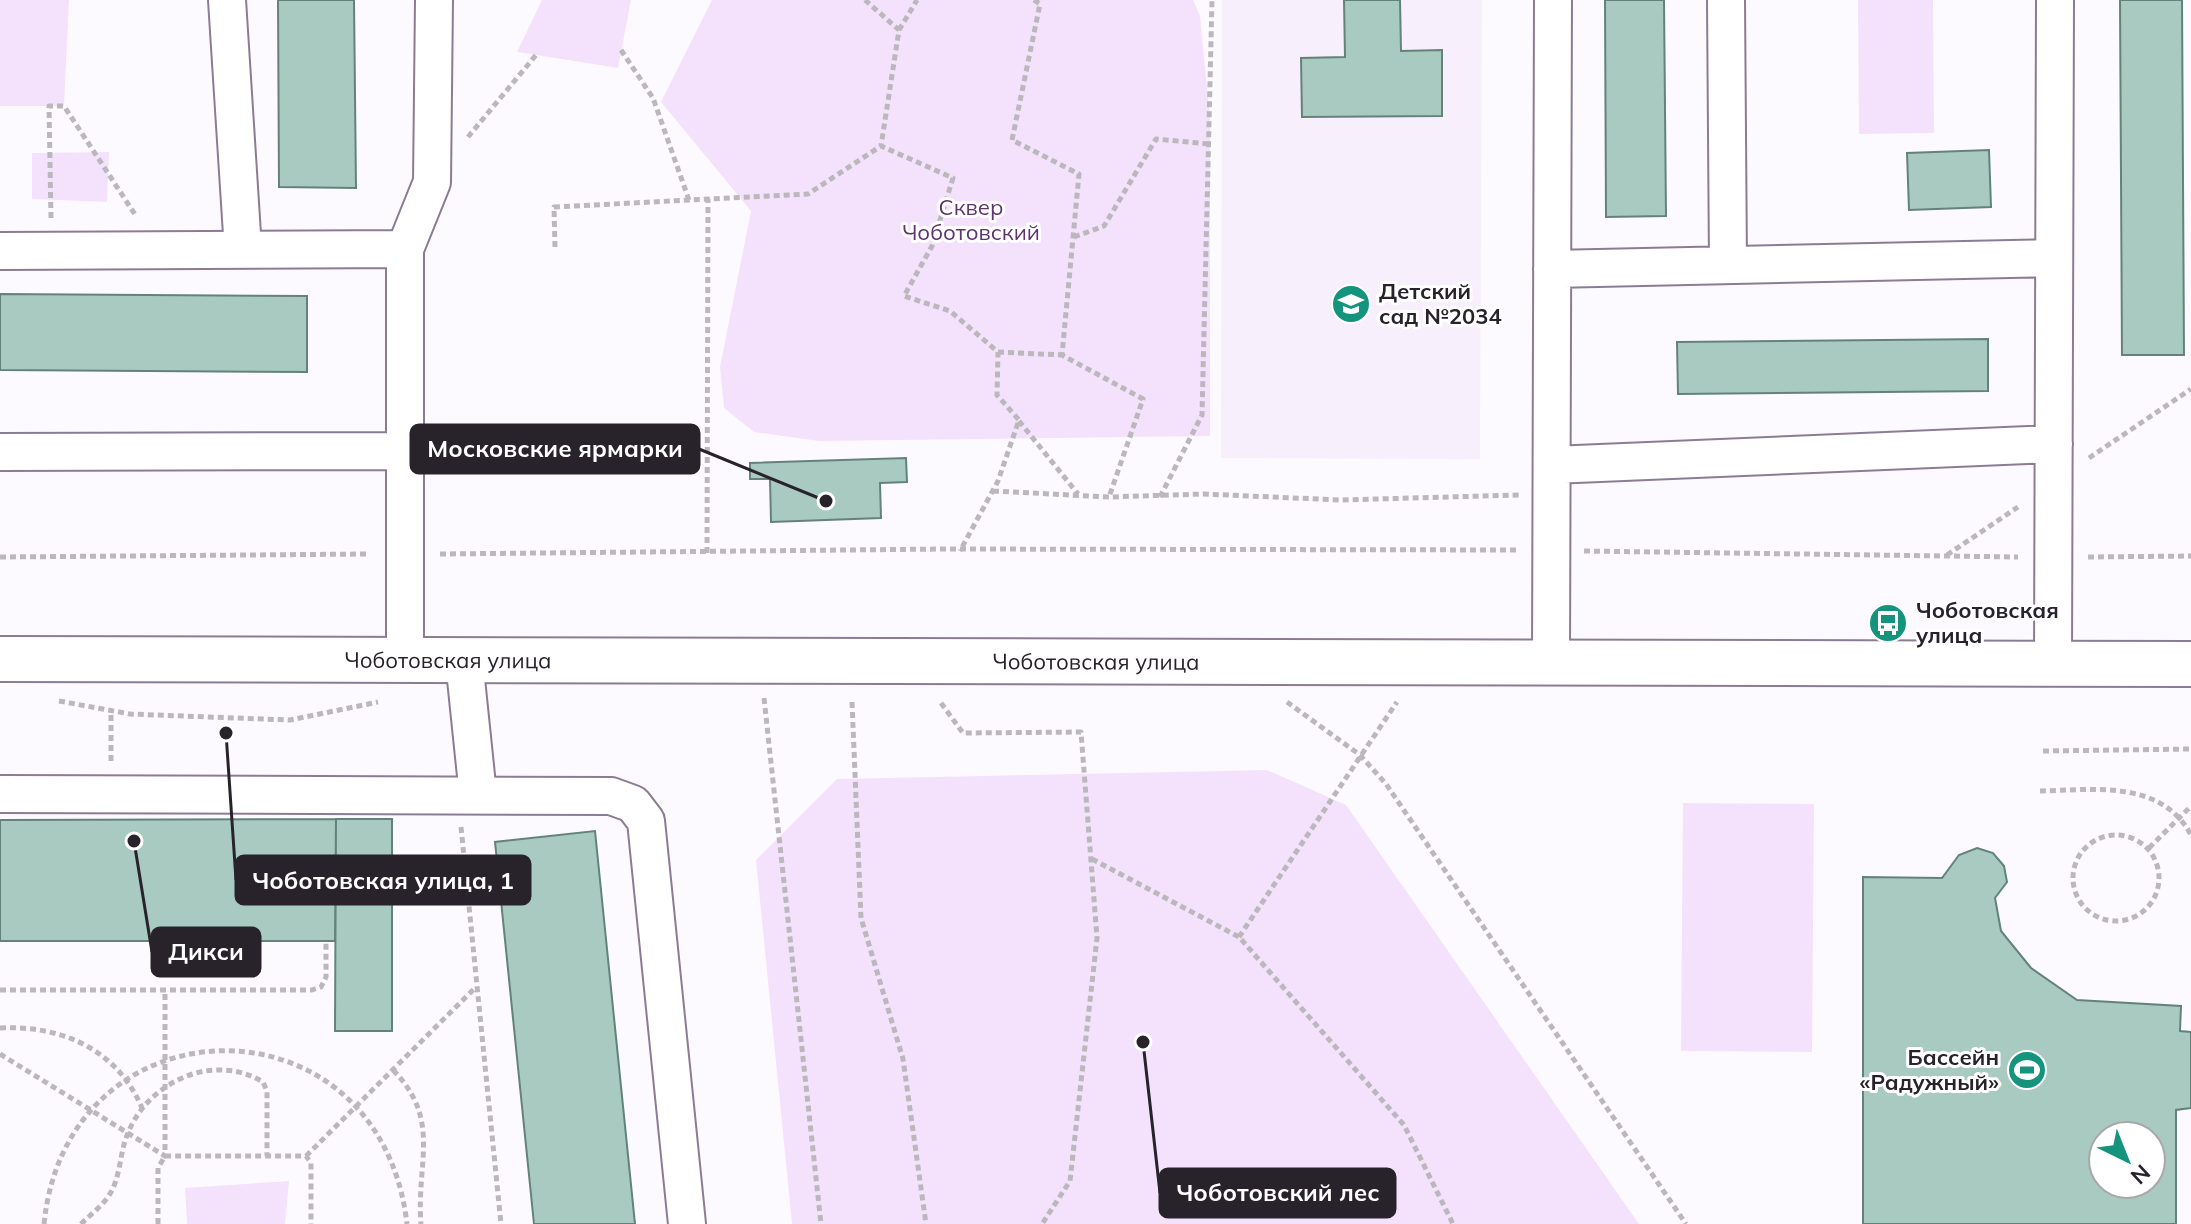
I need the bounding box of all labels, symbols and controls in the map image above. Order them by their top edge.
park label: Сквер Чоботовский [902,193,1040,246]
place label: Детский сад №2034 [1379,277,1502,330]
school or university icon: Детский сад №2034 [1330,283,1372,325]
callout: Московские ярмарки [411,425,699,473]
text: Московские ярмарки [427,433,683,463]
place label: Чоботовская улица [1916,596,2059,649]
bus stop icon: Чоботовская улица [1867,602,1909,644]
street label: Чоботовская улица [344,646,552,674]
street label: Чоботовская улица [992,647,1200,676]
callout: Чоботовская улица, 1 [236,856,530,904]
text: Чоботовская улица, 1 [252,865,514,895]
callout: Дикси [152,928,260,976]
text: Дикси [168,936,244,966]
place label: Бассейн «Радужный» [1859,1043,1999,1096]
sports icon: Бассейн «Радужный» [2006,1049,2048,1091]
north arrow [2087,1120,2167,1200]
text: N [2125,1159,2156,1191]
callout: Чоботовский лес [1160,1169,1395,1217]
text: Чоботовский лес [1176,1177,1380,1207]

